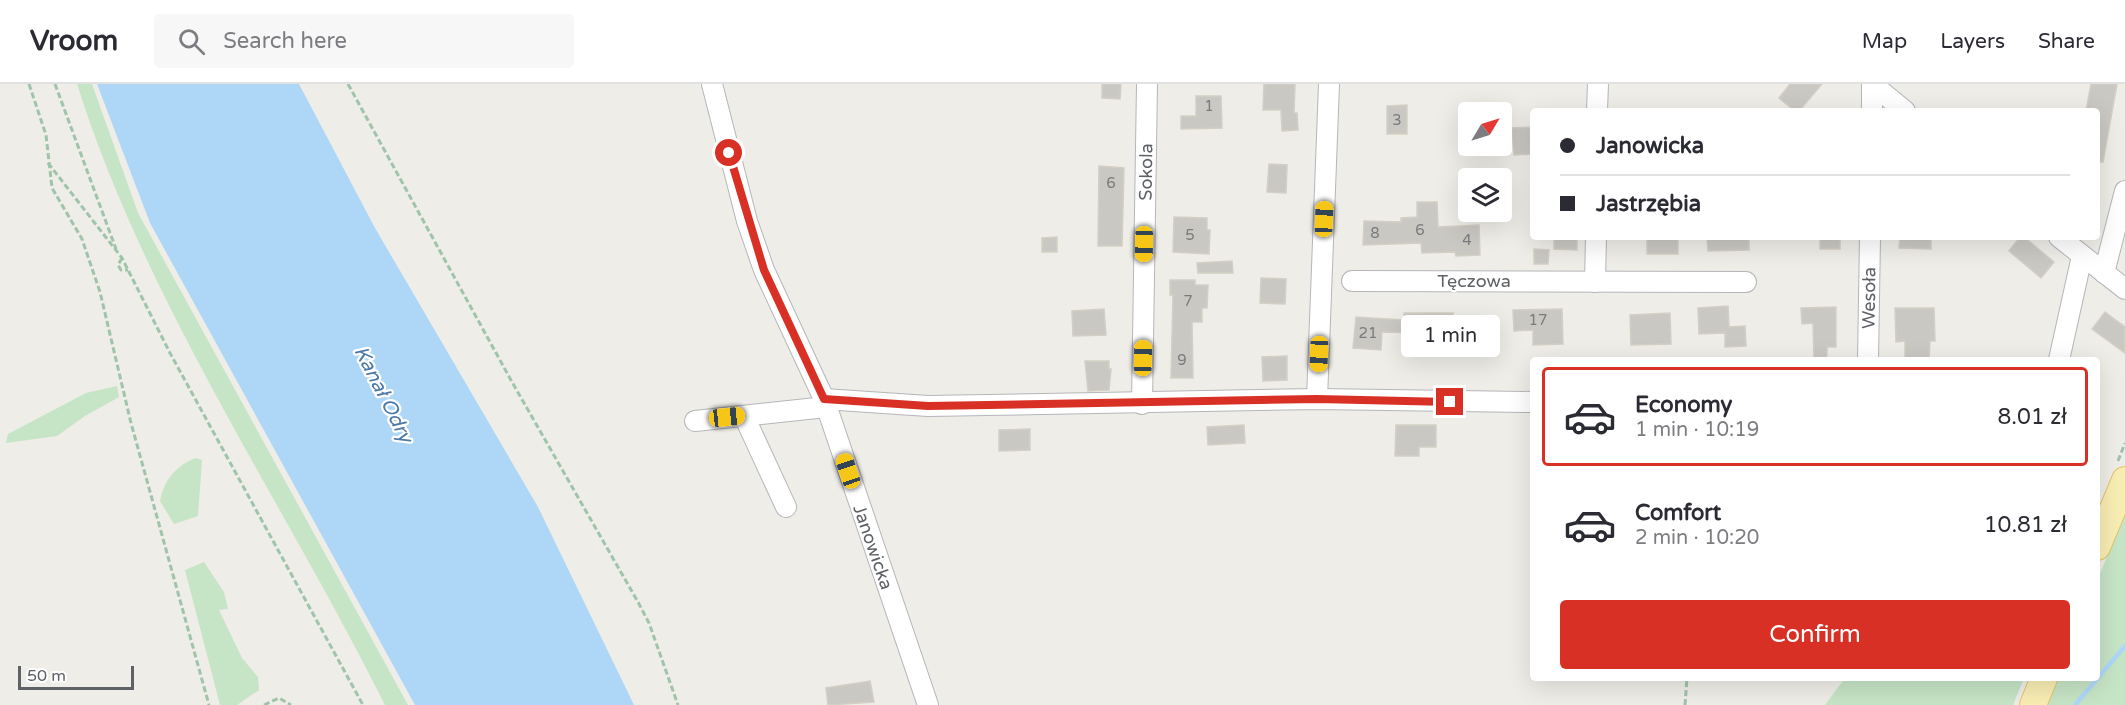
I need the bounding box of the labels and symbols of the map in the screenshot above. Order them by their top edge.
house number: 1 [1204,97,1214,115]
north arrow [1458,102,1512,156]
house number: 3 [1392,111,1402,129]
route start [715,139,742,166]
street label: Sokola [1135,143,1157,201]
house number: 6 [1106,174,1116,192]
car [1314,201,1334,237]
house number: 6 [1415,221,1425,239]
house number: 8 [1370,224,1380,242]
car [1135,226,1153,262]
house number: 5 [1185,226,1195,244]
house number: 4 [1462,231,1472,249]
street label: Wesoła [1857,267,1881,329]
street label: Tęczowa [1437,270,1511,292]
house number: 7 [1183,292,1193,310]
house number: 17 [1529,311,1547,329]
callout: 1 min [1400,315,1500,357]
house number: 21 [1359,324,1377,342]
car [1309,336,1329,372]
car [1134,340,1152,376]
water label: Kanał Odry [349,342,419,449]
house number: 9 [1177,351,1187,369]
route end [1436,388,1463,415]
car [708,406,746,428]
car [834,451,862,491]
street label: Janowicka [848,502,898,592]
scale bar [18,663,134,690]

